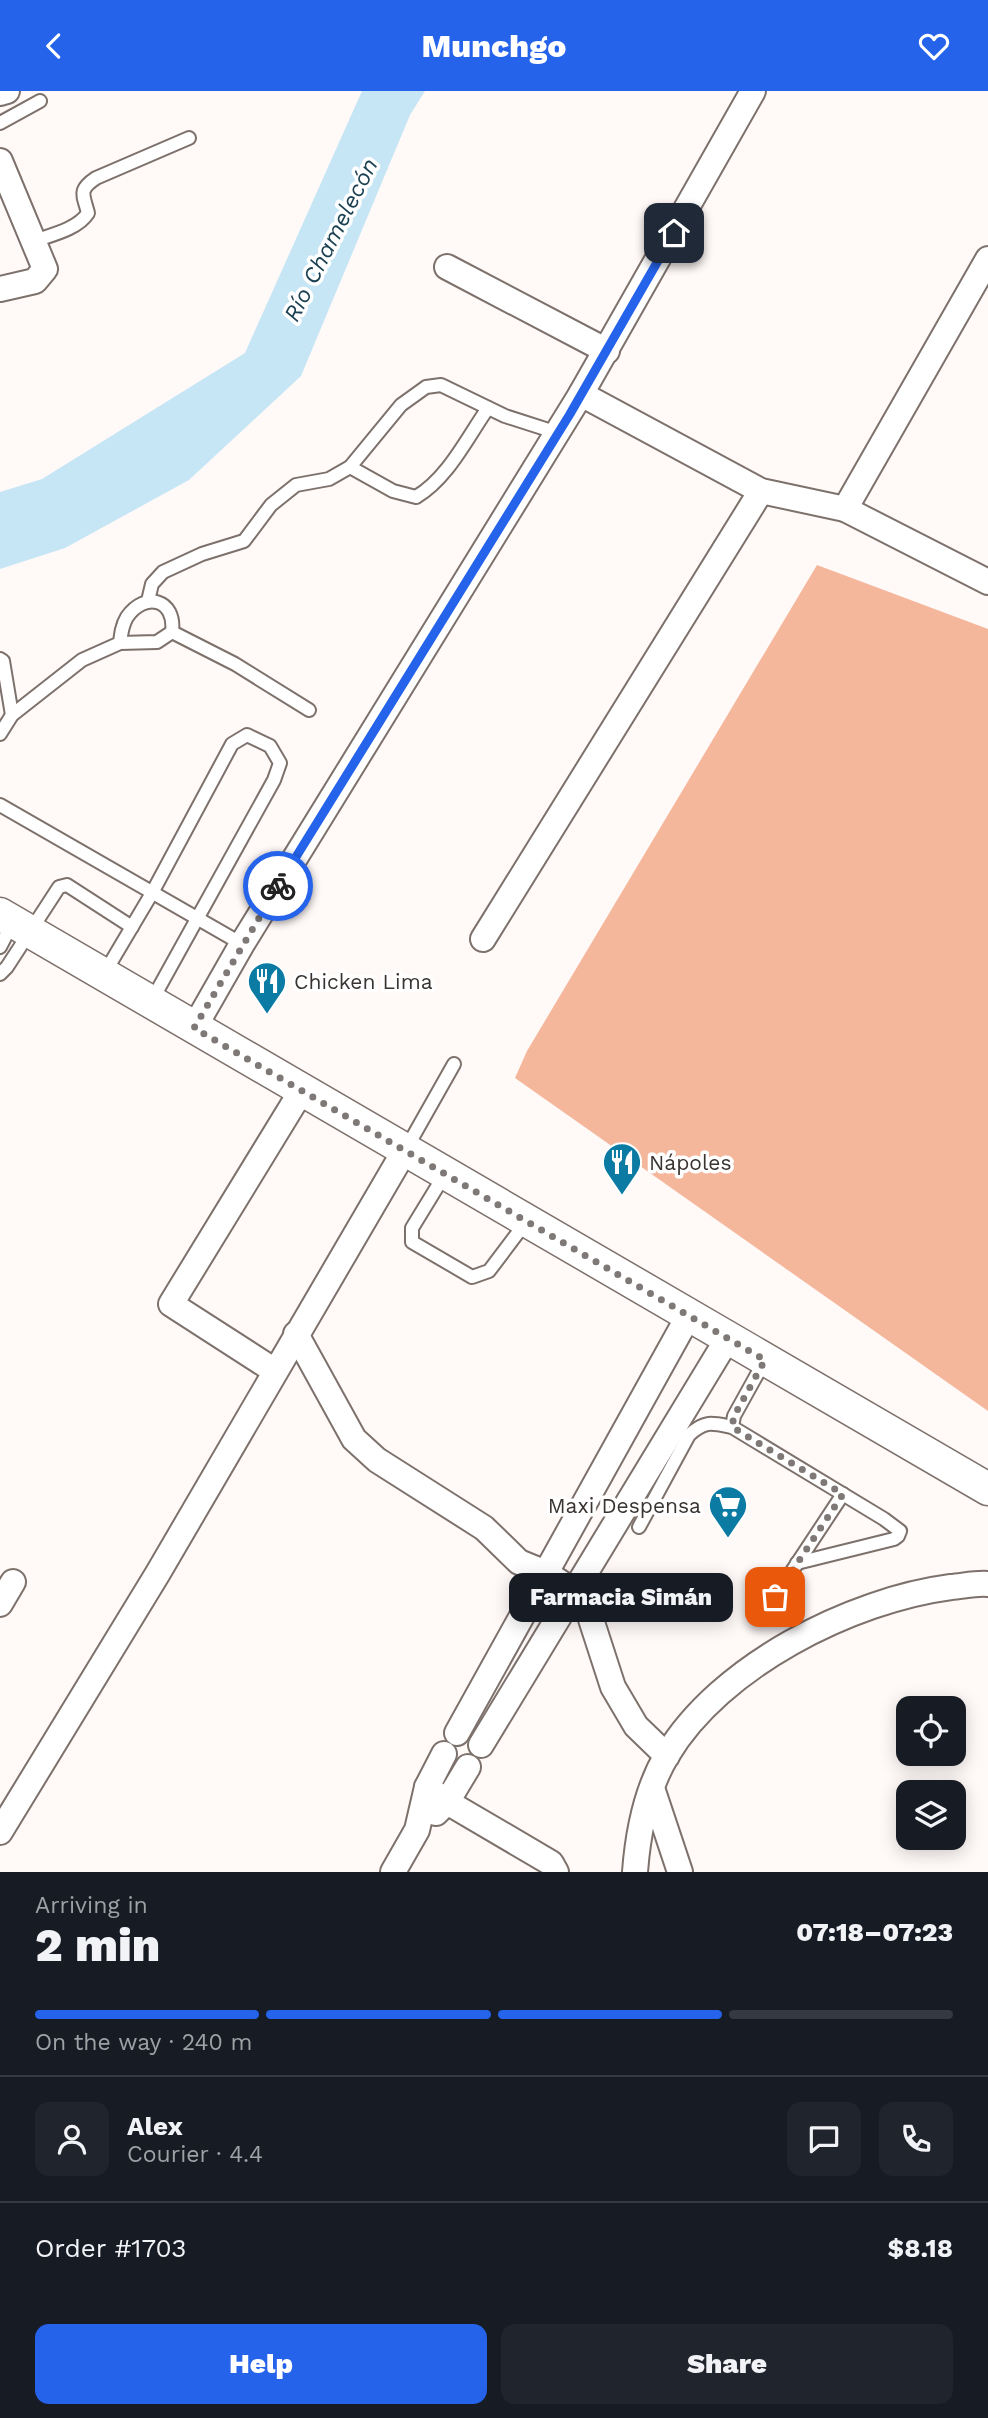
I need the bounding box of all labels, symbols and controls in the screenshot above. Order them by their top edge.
icon: back [35,27,73,65]
text: Munchgo [422,27,566,65]
icon: heart [915,27,953,65]
water label: Río Chamelecón [278,154,384,326]
pin [644,203,704,263]
icon: home [655,214,693,252]
courier [243,851,313,921]
icon: bike [259,867,297,905]
restaurant icon: Chicken Lima [246,960,288,1015]
place label: Chicken Lima [294,969,433,994]
restaurant icon: Nápoles [601,1141,643,1196]
place label: Nápoles [649,1150,732,1175]
supermarket icon: Maxi Despensa [707,1484,749,1539]
place label: Maxi Despensa [548,1493,701,1518]
pin [745,1567,805,1627]
callout: Farmacia Simán [509,1573,733,1621]
icon: bag [756,1578,794,1616]
text: Farmacia Simán [530,1584,712,1611]
map controls [896,1696,966,1850]
button: locate [896,1696,966,1766]
button: layers [896,1780,966,1850]
text: Arriving in [35,1892,148,1919]
text: 07:18–07:23 [796,1917,953,1947]
text: 2 min [35,1918,160,1972]
text: On the way · 240 m [35,2029,253,2056]
button: person [35,2102,109,2176]
button: chat [787,2102,861,2176]
button: phone [879,2102,953,2176]
text: Alex [127,2111,183,2141]
text: Courier · 4.4 [127,2141,263,2168]
text: Order #1703 [35,2233,186,2263]
text: $8.18 [888,2233,953,2263]
button: Help [35,2324,487,2404]
button: Share [501,2324,953,2404]

